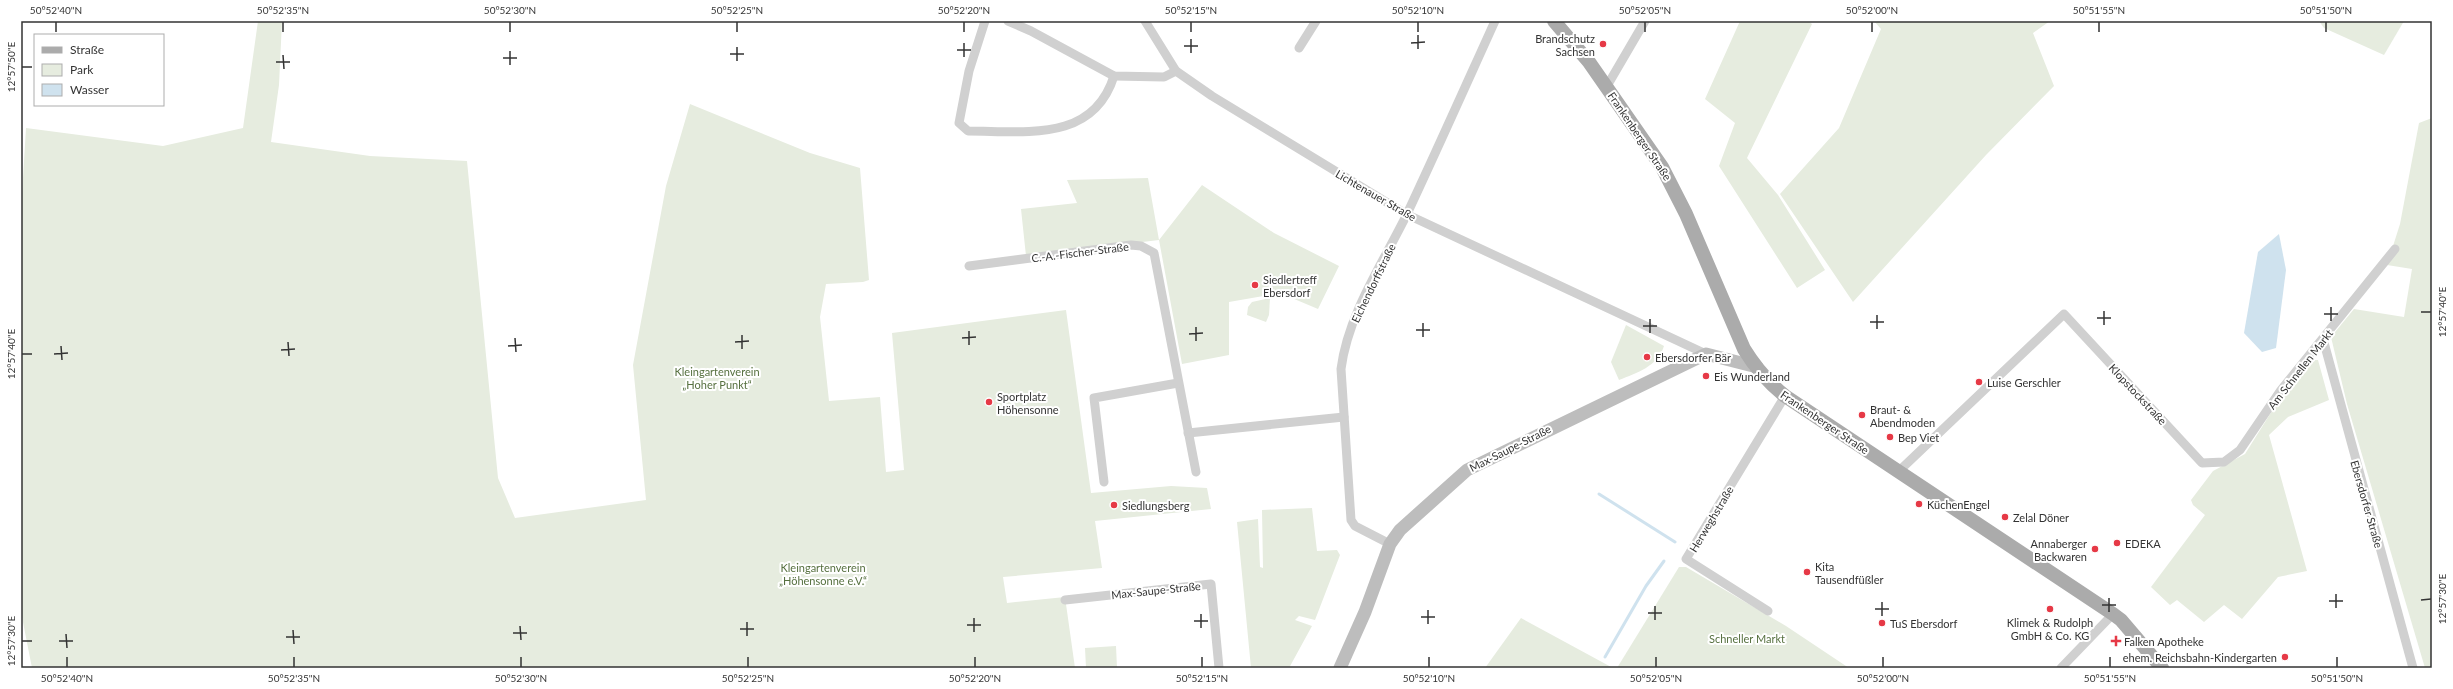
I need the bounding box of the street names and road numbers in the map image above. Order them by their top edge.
street label: Frankenberger Straße [1606,89,1674,183]
street label: Lichtenauer Straße [1333,167,1419,223]
street label: C.-A.-Fischer-Straße [1031,240,1130,264]
street label: Eichendorffstraße [1348,241,1398,325]
street label: Am Schnellen Markt [2265,327,2335,411]
street label: Klopstockstraße [2107,361,2170,427]
street label: Frankenberger Straße [1778,388,1872,456]
street label: Max-Saupe-Straße [1467,422,1553,474]
street label: Ebersdorfer Straße [2348,459,2386,550]
street label: Herweghstraße [1686,484,1736,554]
street label: Max-Saupe-Straße [1111,579,1201,601]

